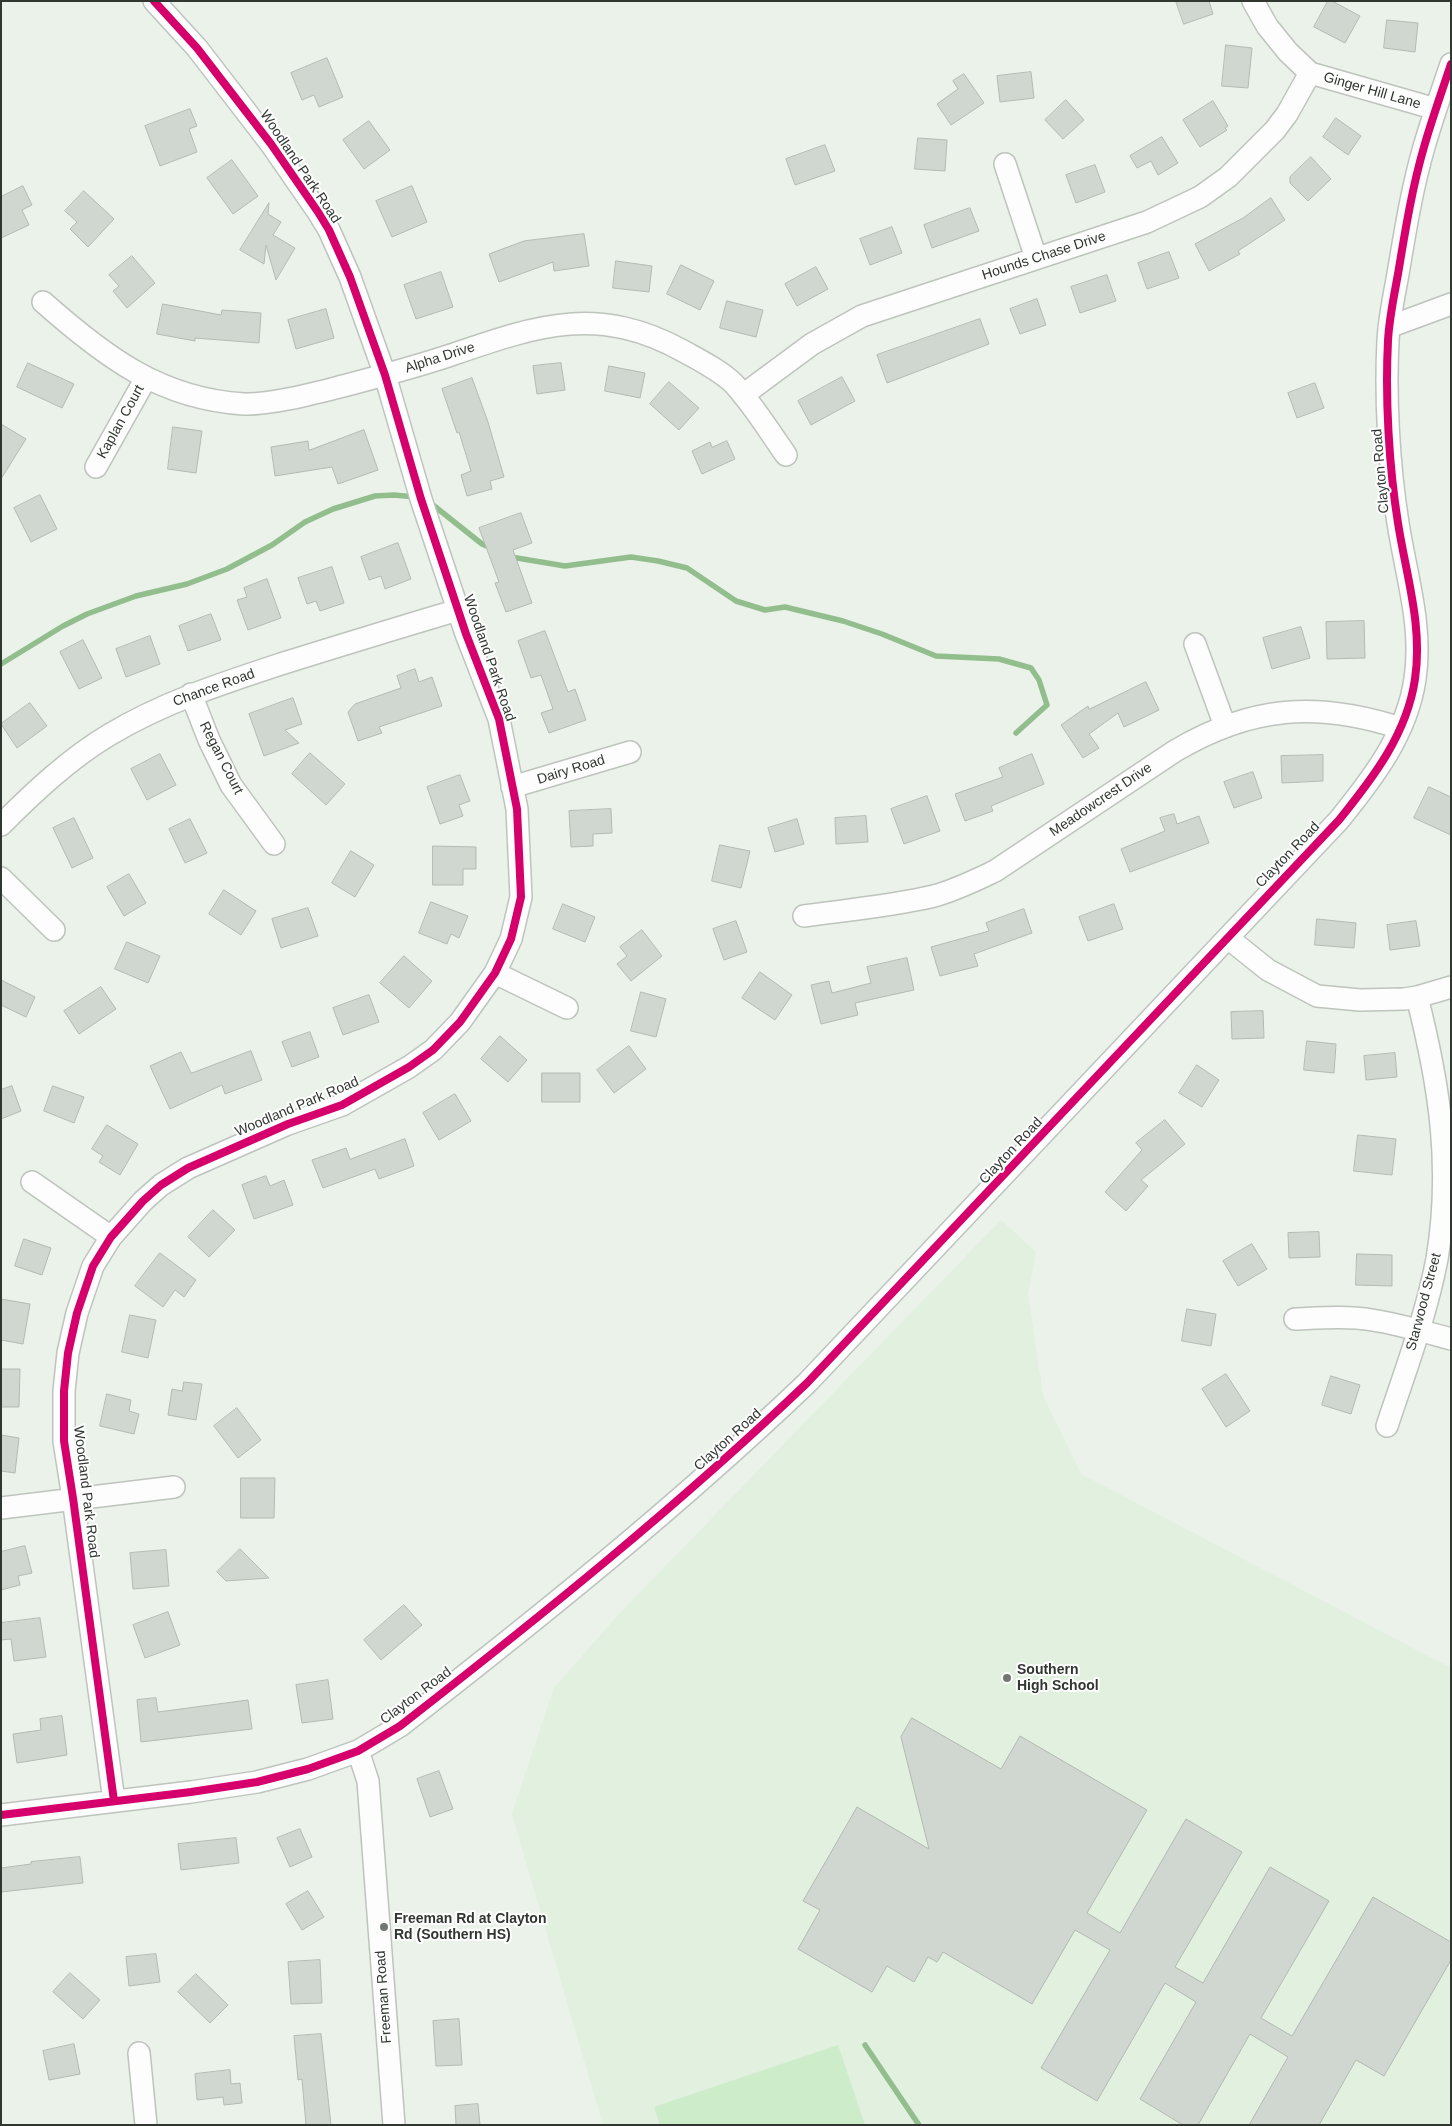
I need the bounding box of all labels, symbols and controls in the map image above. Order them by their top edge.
street label: Ginger Hill Lane [1321,69,1423,113]
street label: Woodland Park Road [256,107,344,227]
street label: Hounds Chase Drive [980,228,1108,284]
street label: Alpha Drive [403,339,477,377]
street label: Kaplan Court [94,382,148,462]
street label: Clayton Road [1369,428,1393,514]
street label: Woodland Park Road [459,592,519,724]
street label: Chance Road [171,665,257,711]
street label: Regan Court [195,719,247,797]
street label: Dairy Road [535,752,607,788]
street label: Meadowcrest Drive [1047,760,1155,840]
street label: Clayton Road [1252,819,1324,891]
street label: Woodland Park Road [233,1073,361,1141]
street label: Clayton Road [976,1114,1046,1188]
street label: Starwood Street [1403,1251,1445,1353]
street label: Clayton Road [691,1405,765,1475]
street label: Woodland Park Road [70,1425,102,1559]
place label: Southern High School [1017,1662,1099,1694]
street label: Clayton Road [377,1664,455,1728]
marker: Southern High School [1001,1672,1013,1684]
place label: Freeman Rd at Clayton Rd (Southern HS) [394,1911,546,1944]
marker: Freeman Rd at Clayton Rd (Southern HS) [378,1921,390,1933]
street label: Freeman Road [372,1950,396,2044]

